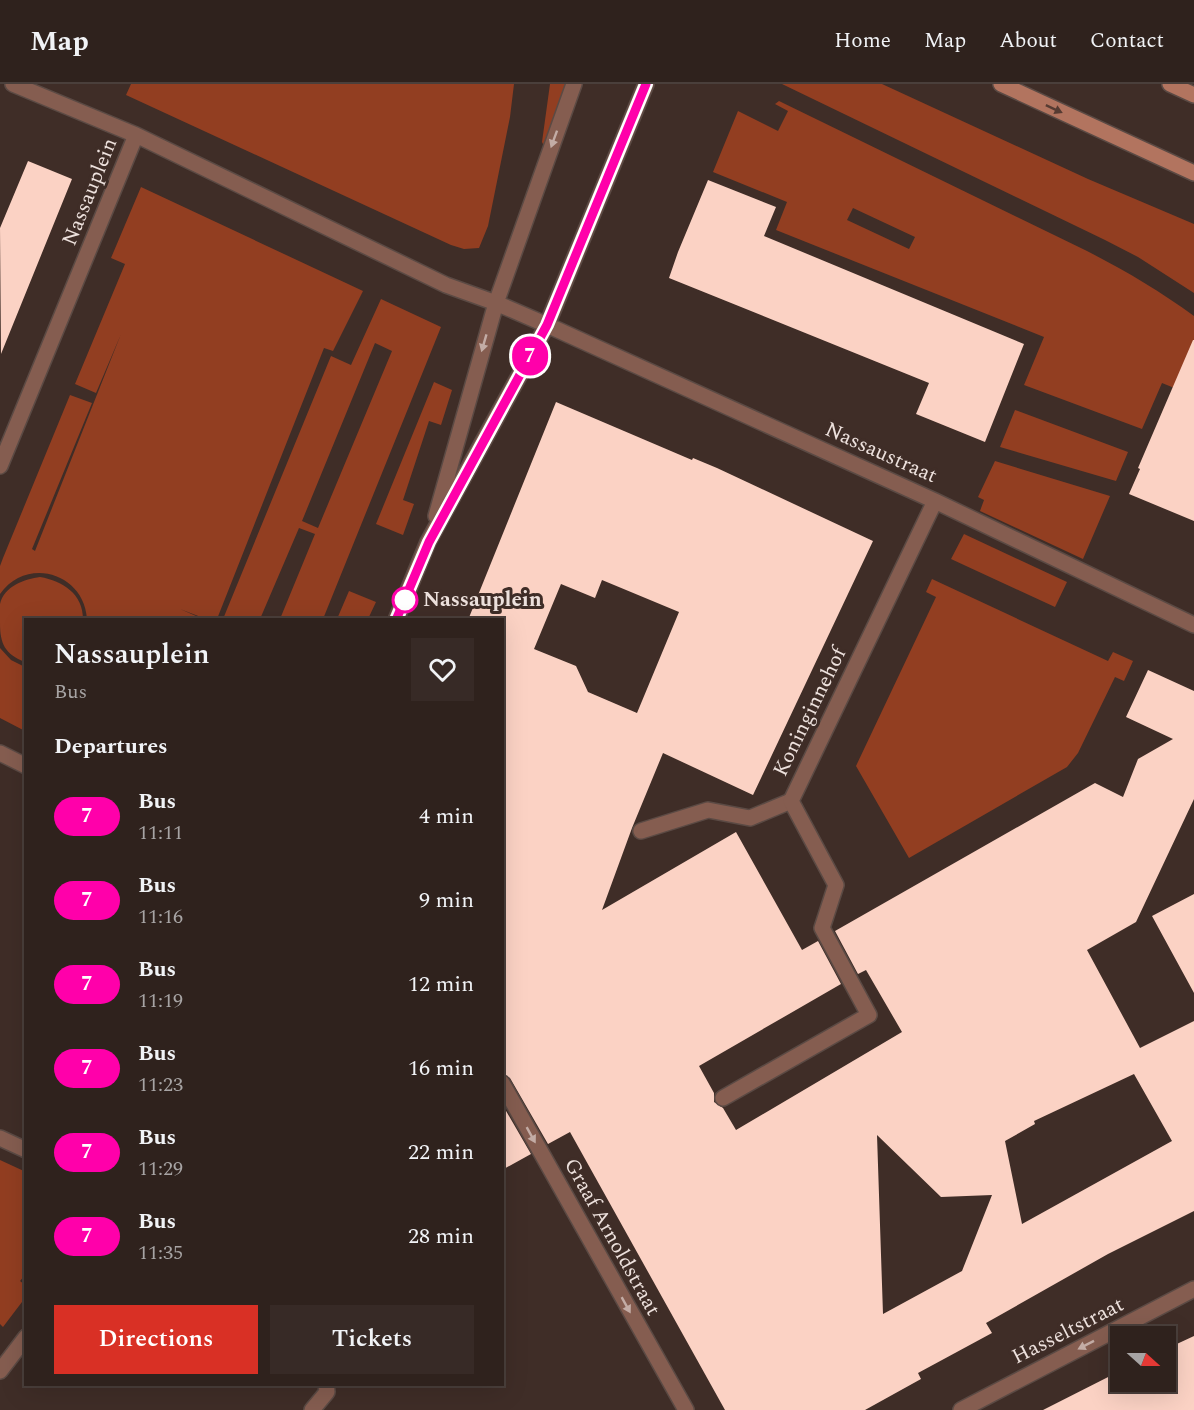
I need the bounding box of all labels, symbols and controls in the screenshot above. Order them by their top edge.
text: Map [30,20,89,63]
text: Home [834,25,891,57]
text: Map [924,25,966,57]
text: About [999,25,1057,57]
text: Contact [1090,25,1164,57]
one-way arrow [1046,104,1063,113]
one-way arrow [549,130,559,148]
street label: Nassauplein [54,133,126,251]
one-way arrow [479,334,488,352]
line badge: 7 [510,336,550,376]
text: 7 [524,340,536,372]
street label: Nassaustraat [820,414,942,492]
place label: Nassauplein [423,584,542,616]
marker: Nassauplein [392,587,418,613]
text: Nassauplein [54,633,210,676]
button: heart [411,638,474,701]
street label: Koninginnehof [765,640,856,782]
text: Bus [54,677,87,707]
text: Departures [54,730,168,763]
text: Bus [138,785,176,818]
text: 7 [81,800,93,832]
text: 4 min [419,800,474,833]
text: 11:11 [138,818,183,848]
text: Bus [138,869,176,902]
text: 7 [81,884,93,916]
text: 9 min [419,884,474,917]
text: 11:16 [138,902,183,932]
text: Bus [138,953,176,986]
text: 7 [81,968,93,1000]
text: 12 min [408,968,474,1001]
text: 11:19 [138,986,183,1016]
text: Bus [138,1037,176,1070]
text: 7 [81,1052,93,1084]
text: 16 min [408,1052,474,1085]
text: 11:23 [138,1070,183,1100]
text: Bus [138,1121,176,1154]
one-way arrow [526,1126,536,1143]
text: 7 [81,1136,93,1168]
text: 22 min [408,1136,474,1169]
street label: Graaf Arnoldstraat [555,1152,669,1322]
text: 11:29 [138,1154,183,1184]
text: Bus [138,1205,176,1238]
text: 7 [81,1220,93,1252]
text: 28 min [408,1220,474,1253]
text: 11:35 [138,1238,183,1268]
street label: Hasseltstraat [1006,1289,1130,1373]
one-way arrow [621,1297,631,1314]
button: Directions [54,1305,258,1374]
button: Tickets [270,1305,474,1374]
north arrow [1110,1326,1176,1392]
map controls [1110,1326,1176,1392]
one-way arrow [1077,1340,1094,1350]

